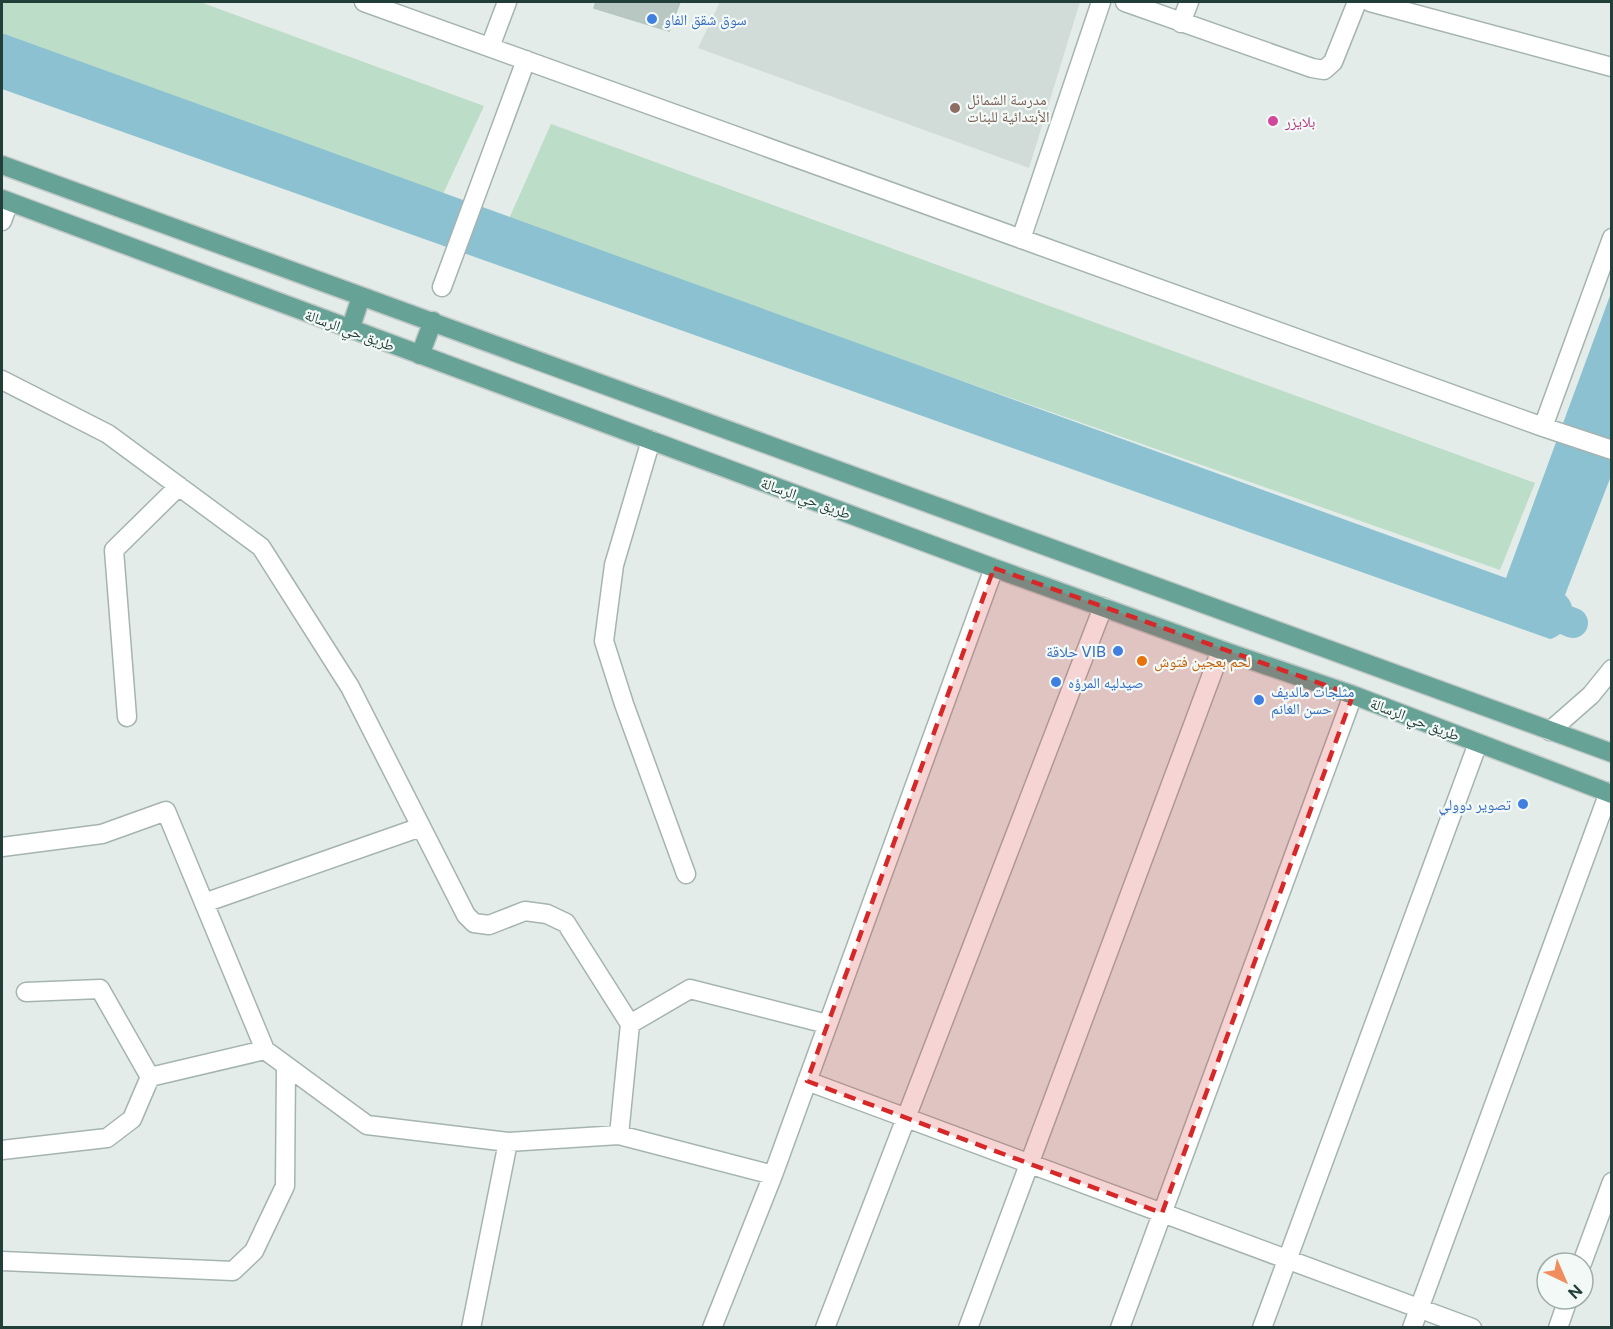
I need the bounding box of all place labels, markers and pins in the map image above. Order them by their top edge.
place label: سوق شقق الفاو [664,11,747,30]
marker: سوق شقق الفاو [645,12,659,26]
place label: مدرسة الشمائل الأبتدائية للبنات [967,91,1050,125]
marker: مدرسة الشمائل الأبتدائية للبنات [948,101,962,115]
place label: بلايزر [1284,113,1315,131]
marker: بلايزر [1266,114,1280,128]
place label: حلاقة VIB [1046,643,1106,660]
marker: حلاقة VIB [1111,644,1125,658]
place label: لحم بعجين فتوش [1154,653,1251,672]
marker: لحم بعجين فتوش [1135,654,1149,668]
place label: صيدليه المرؤه [1068,674,1143,692]
marker: صيدليه المرؤه [1049,675,1063,689]
place label: مثلجات مالديف حسن الغانم [1271,683,1354,719]
marker: مثلجات مالديف حسن الغانم [1252,693,1266,707]
place label: تصوير دوولي [1439,796,1512,816]
marker: تصوير دوولي [1516,797,1530,811]

